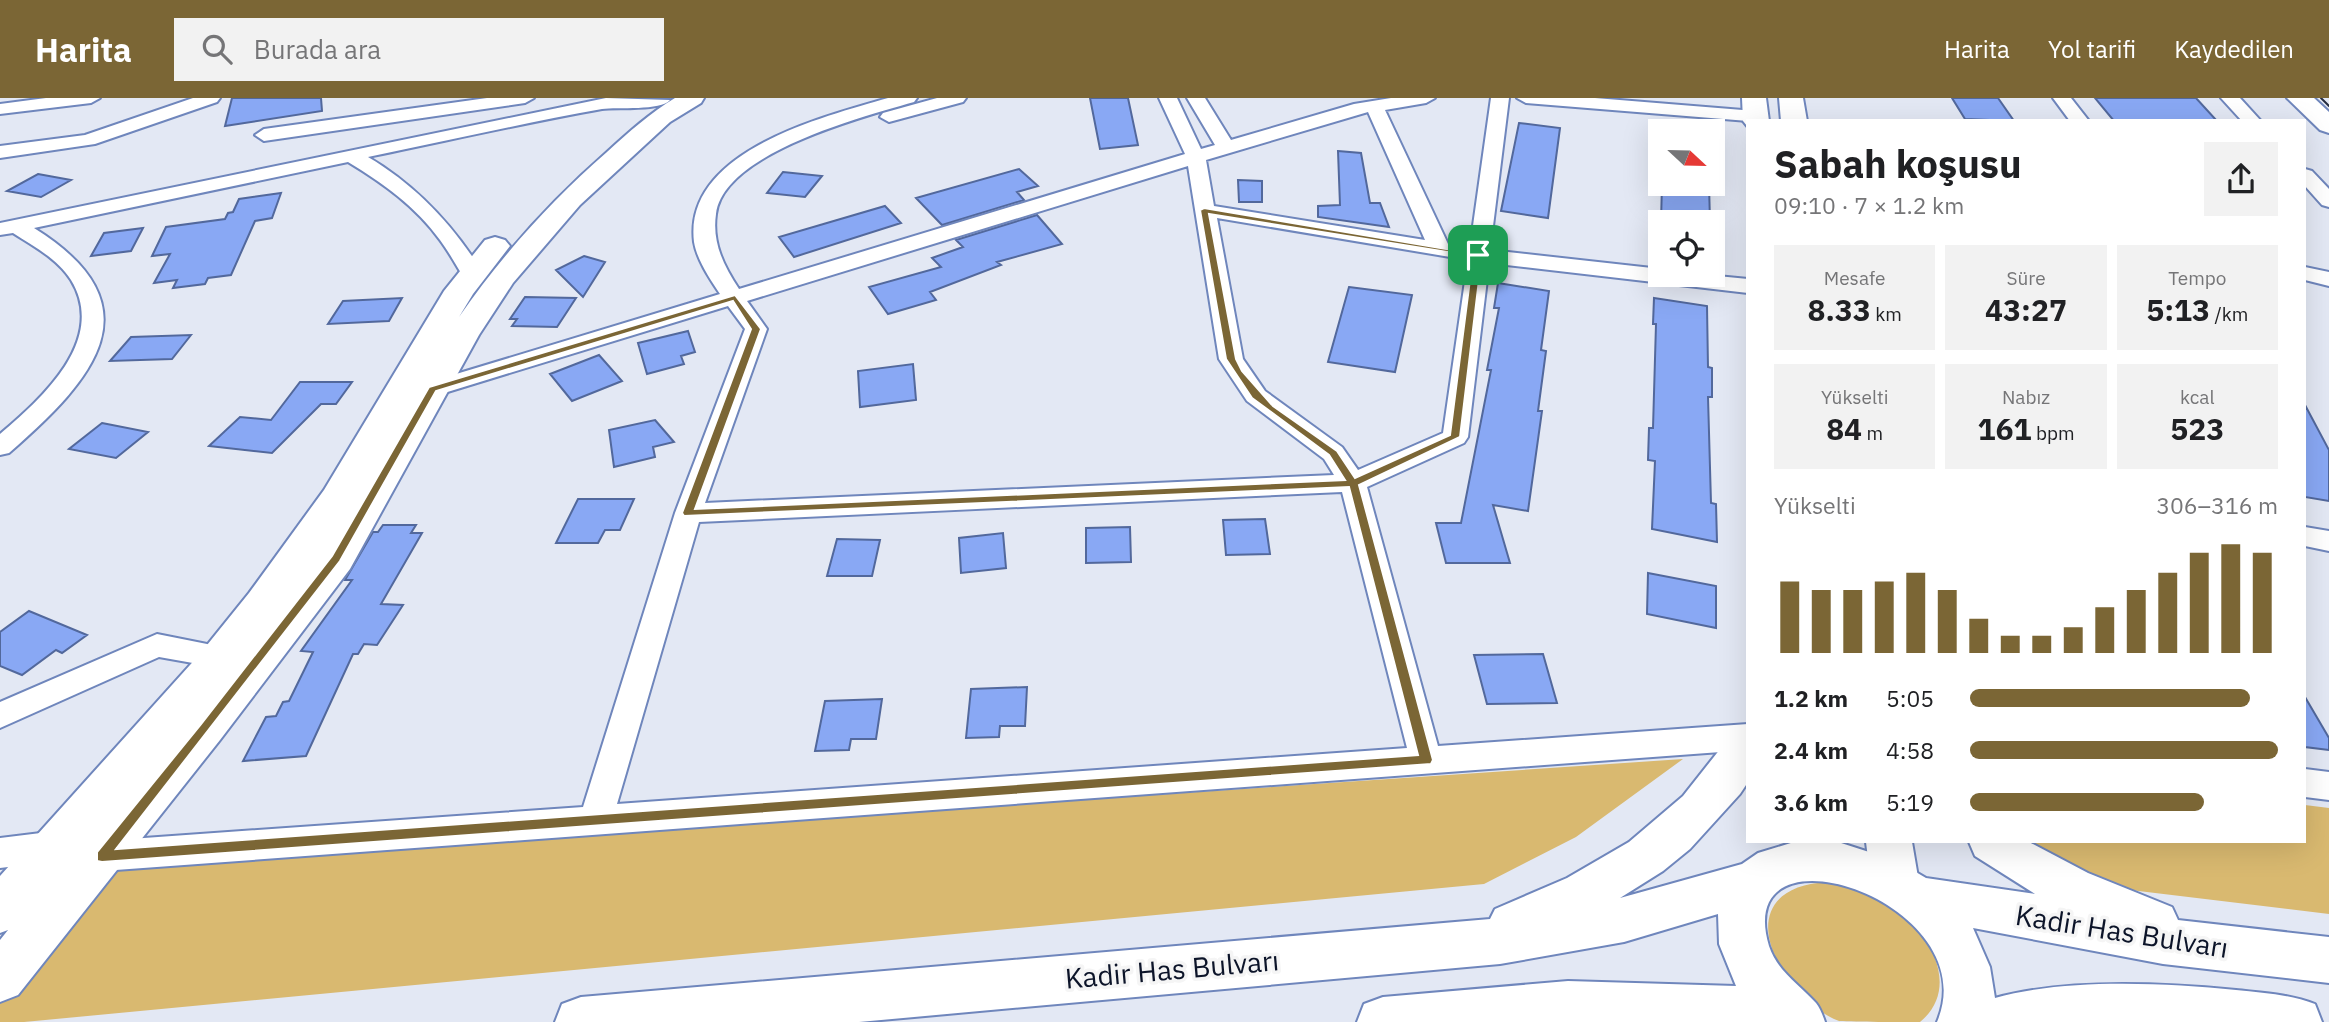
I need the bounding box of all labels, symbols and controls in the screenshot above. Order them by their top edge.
search box [174,18,664,81]
text: Harita [35,28,132,71]
icon: search [198,30,236,68]
text: Burada ara [254,32,381,66]
text: Harita [1944,33,2010,65]
text: Yol tarifi [2048,33,2136,65]
text: Kaydedilen [2174,33,2294,65]
north arrow [1648,119,1726,196]
map controls [1648,119,1725,287]
text: Sabah koşusu [1774,139,2022,188]
button: share [2204,142,2278,216]
text: 09:10 · 7 × 1.2 km [1774,190,1964,220]
button: locate [1648,210,1725,287]
pin [1448,225,1508,285]
icon: arrive [1459,236,1497,274]
text: Mesafe [1824,266,1886,290]
text: Süre [2006,266,2046,290]
text: Tempo [2168,266,2226,290]
text: 8.33 [1807,290,1871,329]
text: 43:27 [1985,290,2067,329]
text: 5:13 [2146,290,2210,329]
text: km [1871,302,1902,326]
text: /km [2210,302,2248,326]
text: Yükselti [1821,385,1888,409]
text: Nabız [2002,385,2050,409]
text: kcal [2180,385,2215,409]
text: 84 [1826,409,1862,448]
text: 161 [1977,409,2031,448]
text: 523 [2170,409,2224,448]
text: m [1862,421,1883,445]
text: bpm [2031,421,2075,445]
text: Yükselti [1774,490,1856,520]
text: 306–316 m [2156,490,2278,520]
text: 1.2 km [1774,683,1848,713]
text: 5:05 [1886,683,1934,713]
text: 2.4 km [1774,735,1848,765]
text: 4:58 [1886,735,1934,765]
text: 3.6 km [1774,787,1848,817]
text: 5:19 [1886,787,1934,817]
street label: Kadir Has Bulvarı [2013,896,2231,966]
street label: Kadir Has Bulvarı [1063,941,1281,997]

